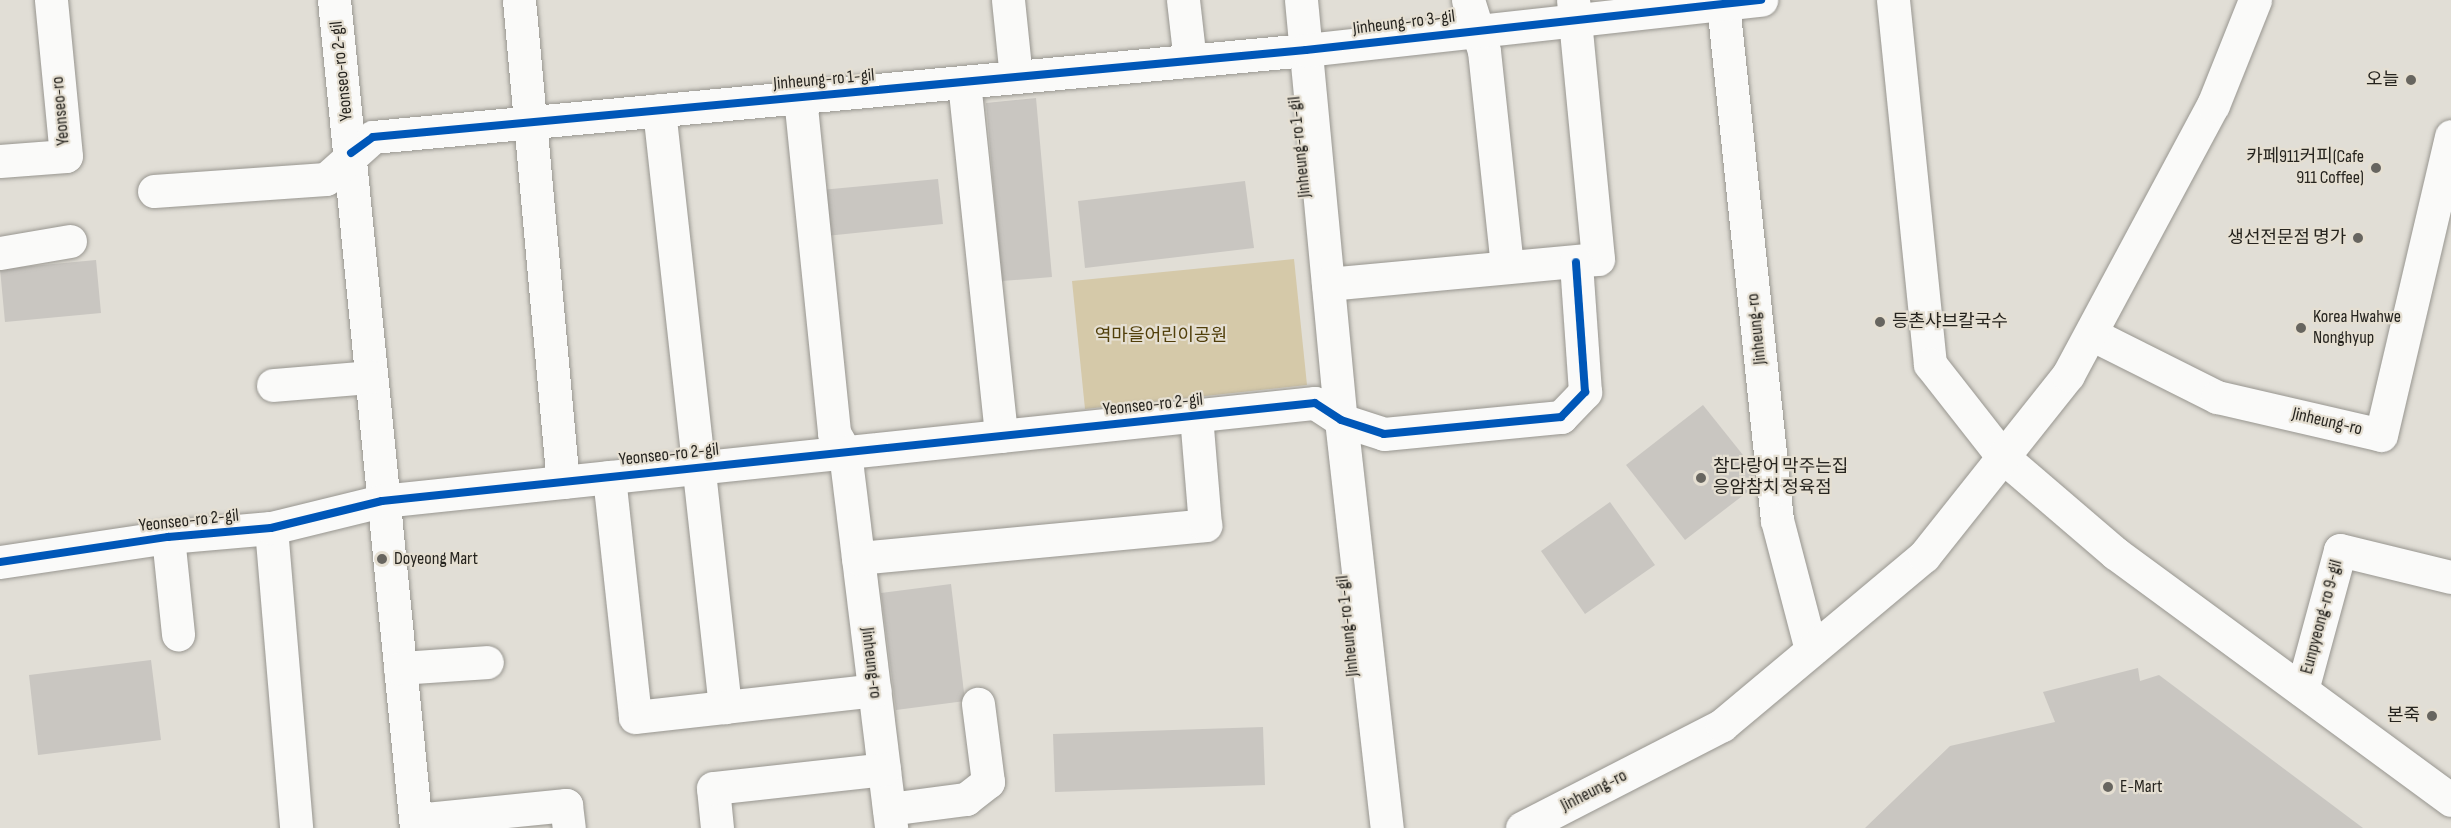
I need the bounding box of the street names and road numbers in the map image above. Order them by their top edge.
street label: Jinheung-ro 3-gil [1352,6,1456,40]
street label: Yeonseo-ro 2-gil [326,20,358,122]
street label: Jinheung-ro 1-gil [773,65,875,95]
street label: Yeonseo-ro [47,76,75,146]
street label: Jinheung-ro 1-gil [1284,95,1316,199]
street label: Jinheung-ro [1743,292,1771,366]
street label: Yeonseo-ro 2-gil [1102,389,1204,421]
street label: Jinheung-ro [2290,403,2364,441]
street label: Yeonseo-ro 2-gil [618,439,720,471]
street label: Yeonseo-ro 2-gil [138,505,240,537]
street label: Eunpyeong-ro 9-gil [2296,557,2348,677]
street label: Jinheung-ro 1-gil [1332,574,1364,678]
street label: Jinheung-ro [856,626,886,700]
street label: Jinheung-ro [1557,765,1631,817]

